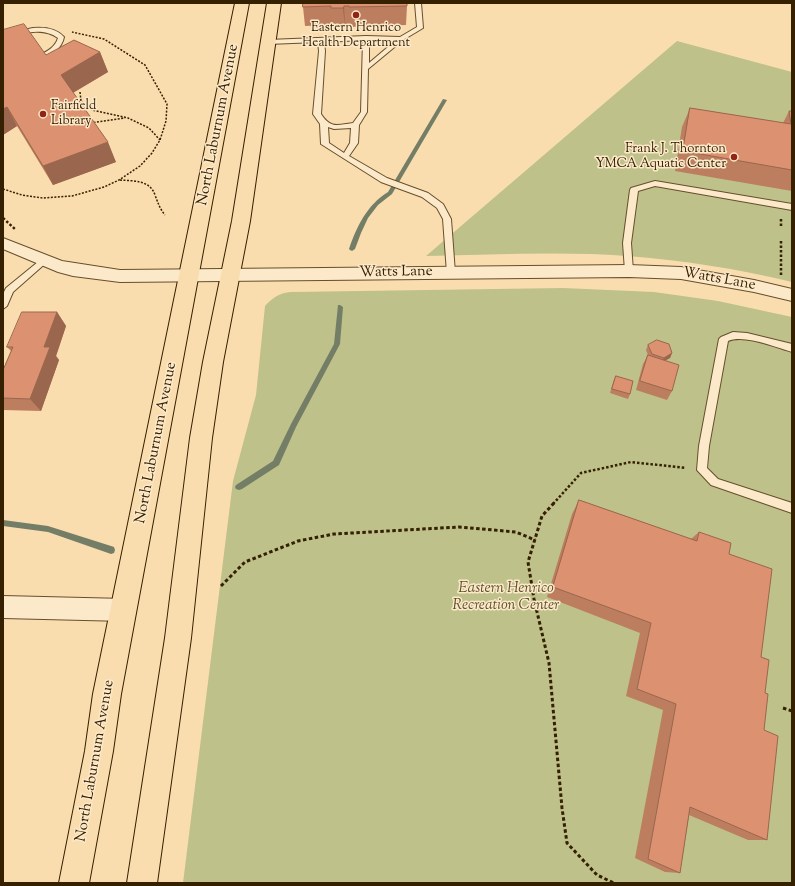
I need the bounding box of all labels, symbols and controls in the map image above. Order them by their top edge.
marker: Eastern Henrico Health Department [351,10,361,20]
place label: Eastern Henrico Health Department [302,21,410,52]
street label: North Laburnum Avenue [195,43,243,207]
place label: Fairfield Library [51,99,96,130]
marker: Fairfield Library [38,109,48,119]
place label: Frank J. Thornton YMCA Aquatic Center [596,142,726,173]
marker: Frank J. Thornton YMCA Aquatic Center [729,152,739,162]
street label: Watts Lane [359,263,433,283]
street label: Watts Lane [681,265,757,295]
street label: North Laburnum Avenue [133,361,181,525]
park label: Eastern Henrico Recreation Center [453,580,559,615]
street label: North Laburnum Avenue [73,679,119,843]

